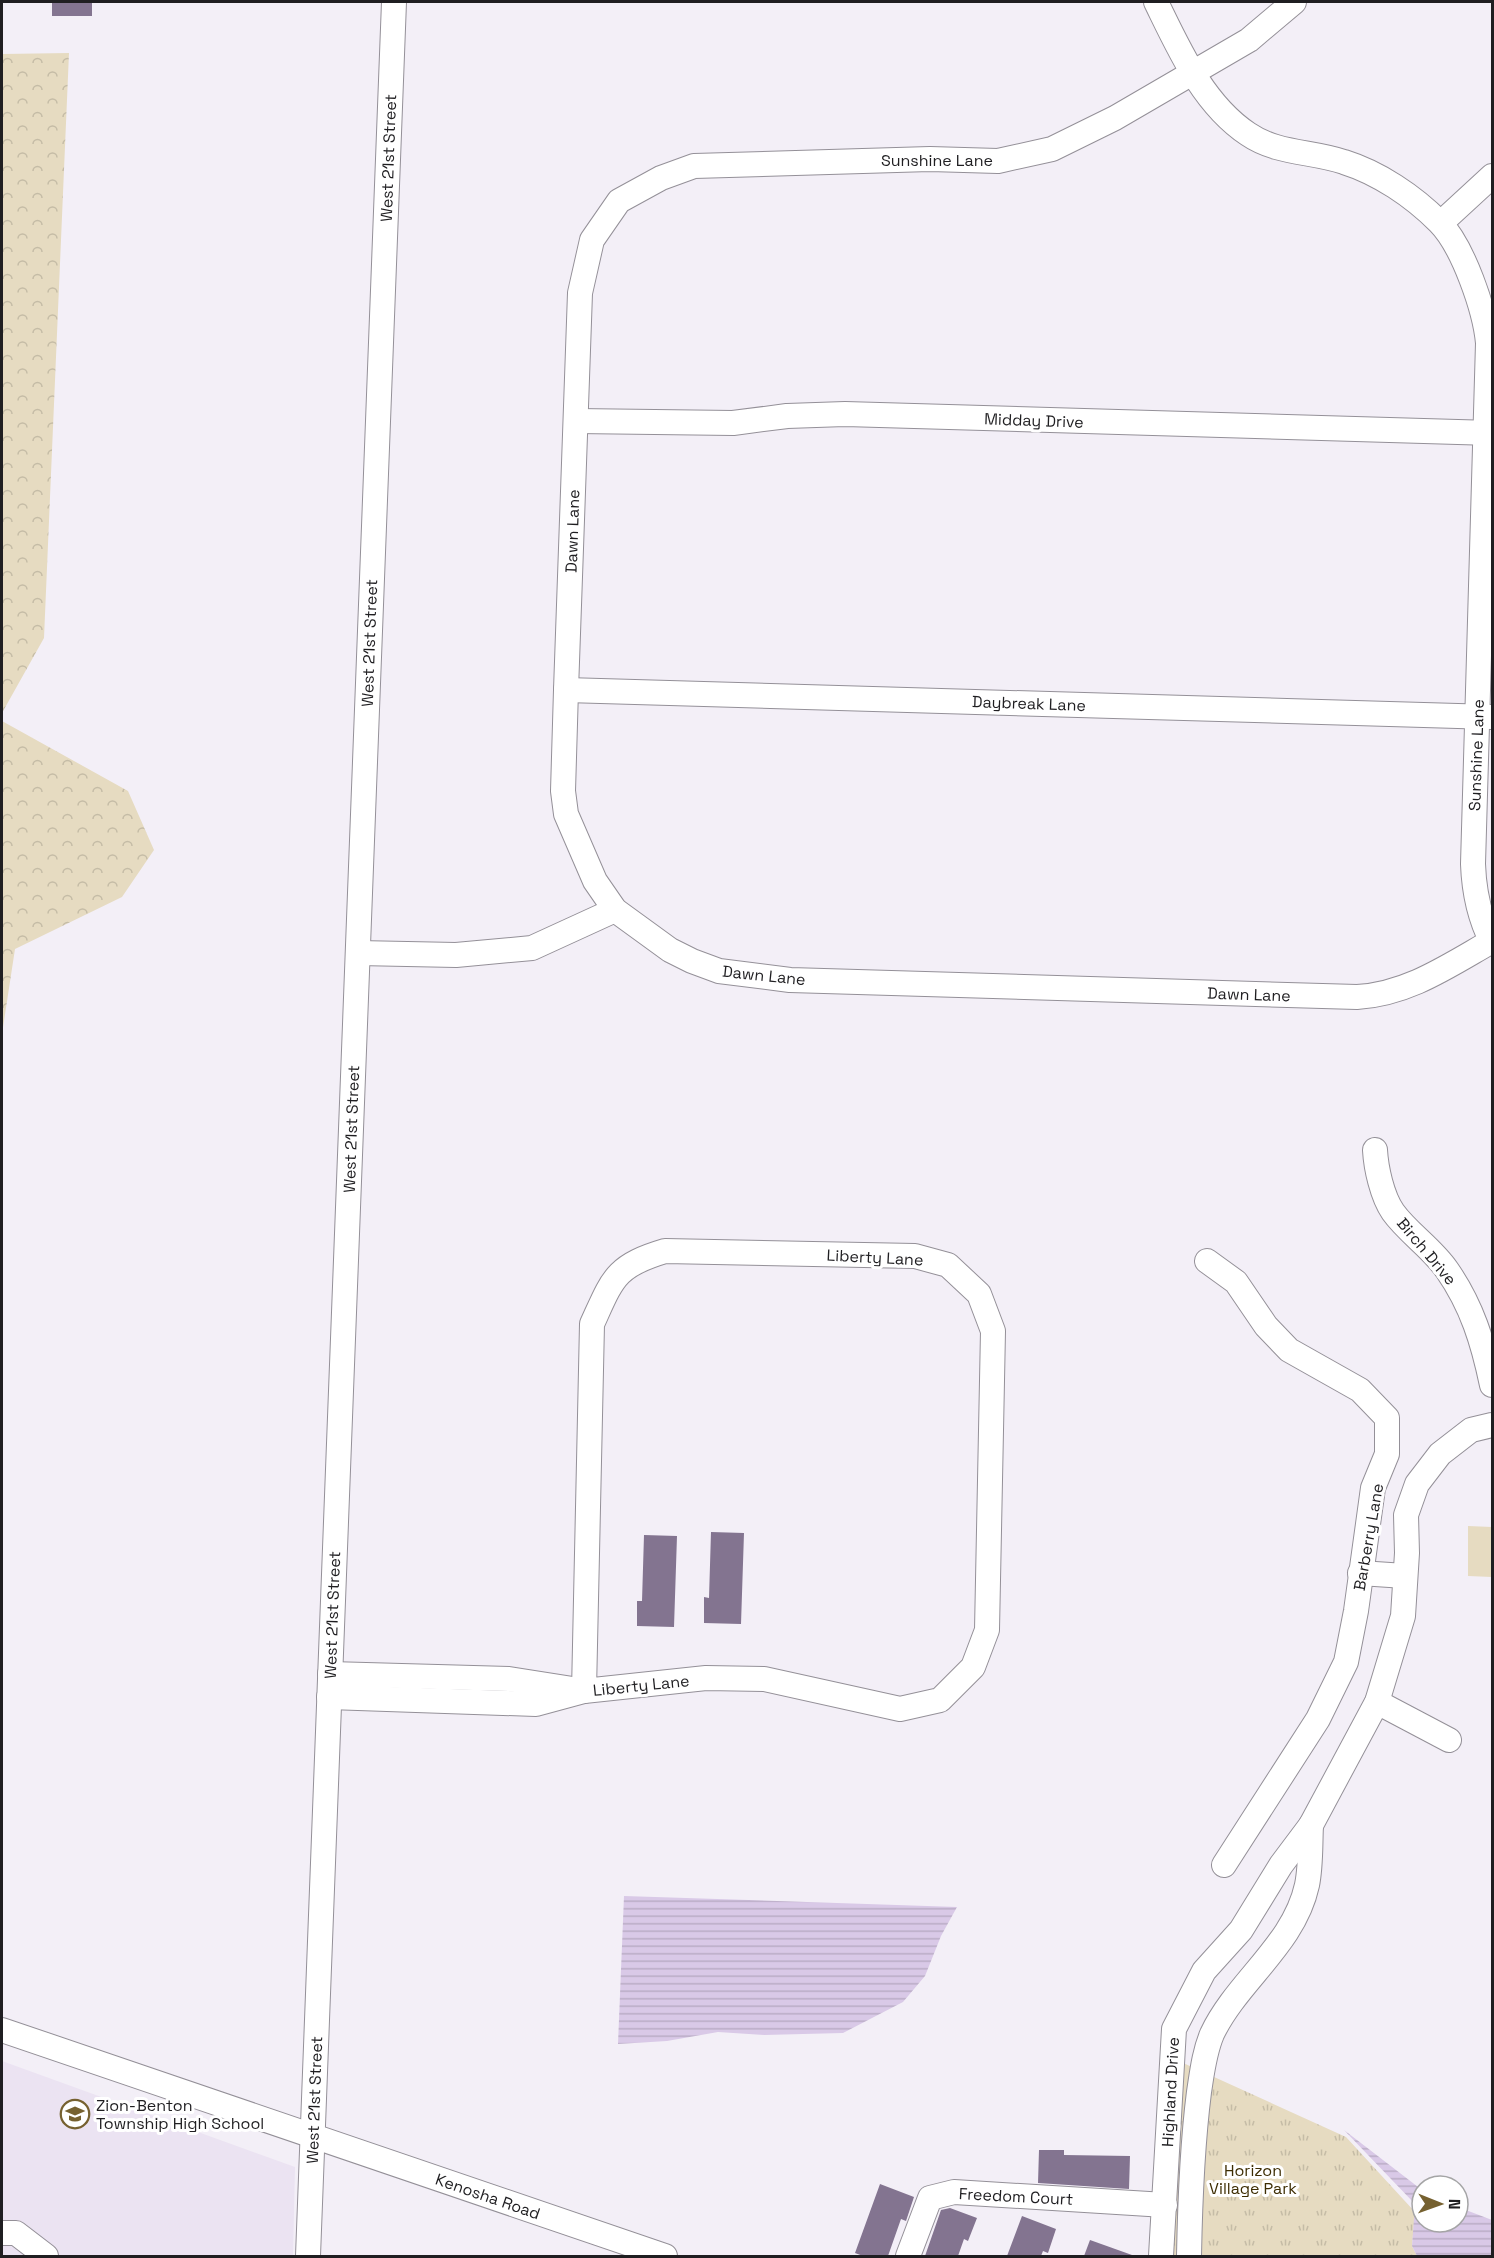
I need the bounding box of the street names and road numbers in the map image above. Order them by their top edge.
street label: West 21st Street [376,94,401,222]
street label: Sunshine Lane [881,150,993,171]
street label: Midday Drive [984,408,1084,433]
street label: Dawn Lane [561,489,584,573]
street label: West 21st Street [357,579,382,707]
street label: Daybreak Lane [972,691,1086,716]
street label: Sunshine Lane [1464,699,1489,811]
street label: Dawn Lane [721,961,807,990]
street label: Dawn Lane [1207,983,1291,1006]
street label: West 21st Street [339,1065,364,1193]
street label: Birch Drive [1392,1213,1461,1290]
street label: Liberty Lane [826,1244,924,1271]
street label: Barberry Lane [1349,1482,1388,1592]
street label: West 21st Street [320,1551,345,1679]
street label: Liberty Lane [592,1670,690,1701]
street label: West 21st Street [302,2036,327,2164]
street label: Highland Drive [1157,2036,1184,2148]
street label: Kenosha Road [433,2169,543,2224]
street label: Freedom Court [958,2183,1074,2210]

